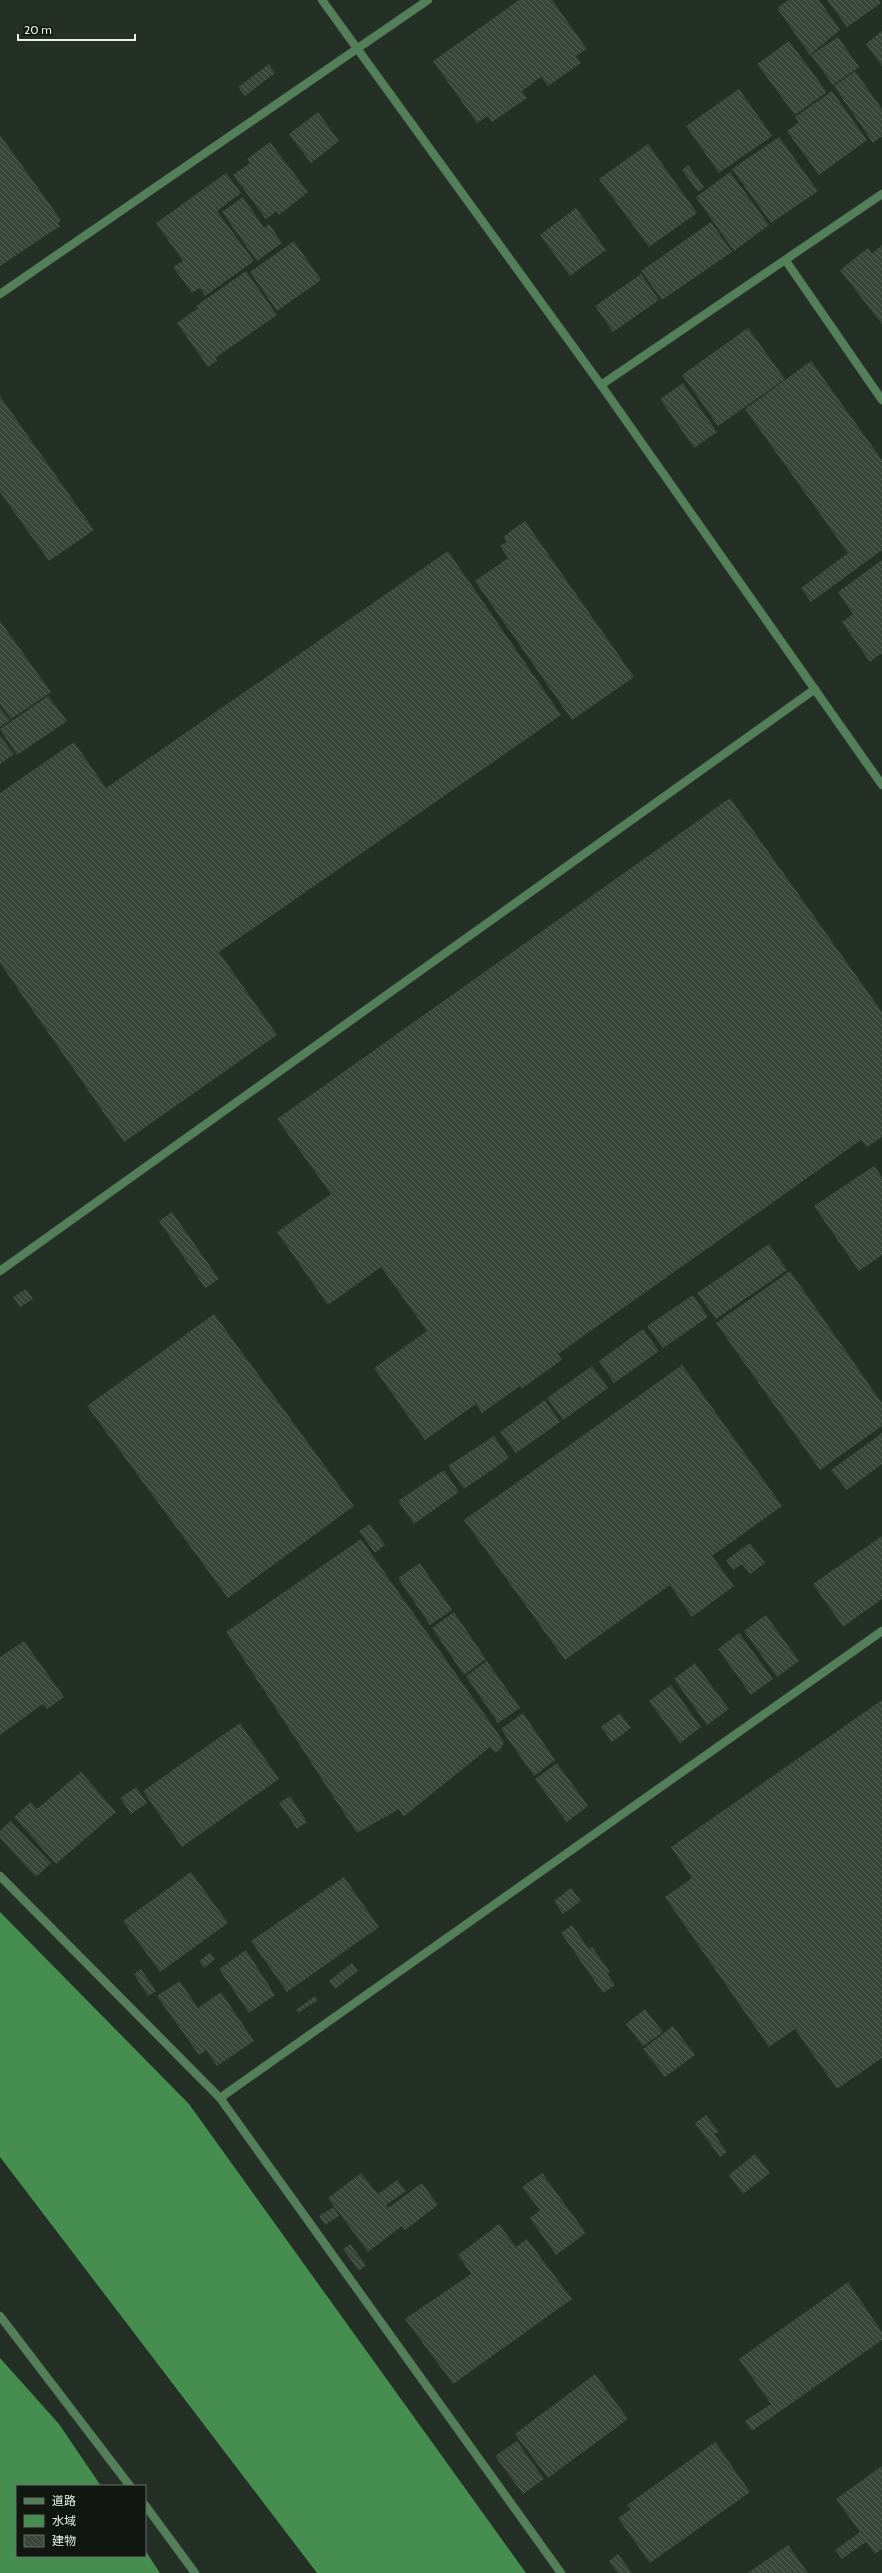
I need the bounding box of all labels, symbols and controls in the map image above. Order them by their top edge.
scale bar [18,16,135,42]
text: 20 m [24,22,52,37]
legend [16,2485,146,2557]
text: 道路 [52,2493,76,2508]
text: 水域 [52,2513,76,2528]
text: 建物 [52,2533,76,2548]

